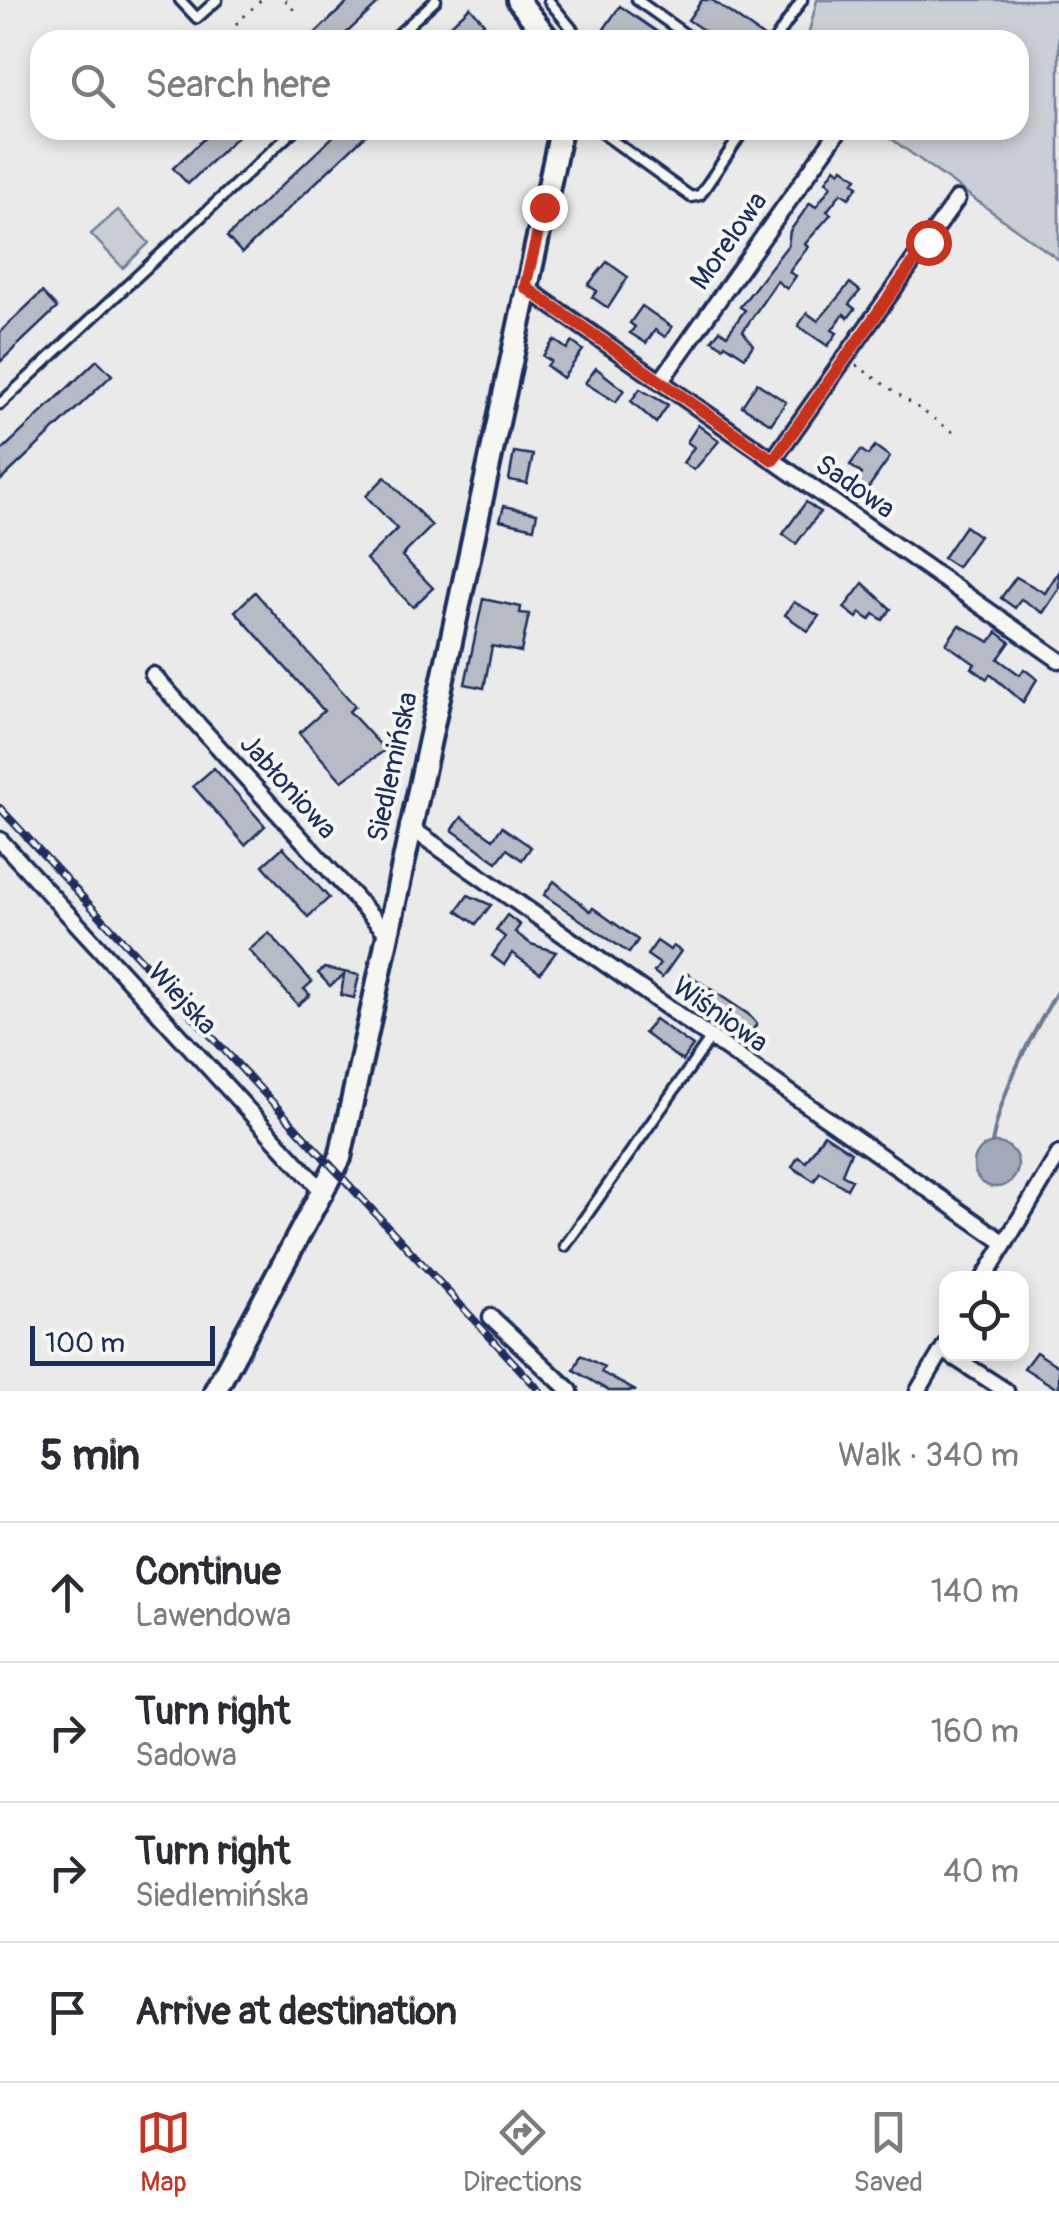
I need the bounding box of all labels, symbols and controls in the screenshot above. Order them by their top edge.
search box [30,30,1029,140]
icon: search [65,58,120,113]
text: Search here [145,61,331,109]
route end [522,185,568,231]
street label: Morelowa [683,185,775,297]
route start [906,220,952,266]
street label: Sadowa [808,447,902,527]
street label: Siedlemińska [360,689,426,845]
street label: Jabłoniowa [232,727,344,847]
street label: Wiejska [140,955,224,1043]
street label: Wiśniowa [665,969,775,1061]
map controls [939,1271,1029,1361]
button: locate [939,1271,1029,1361]
scale bar [30,1321,215,1366]
text: 100 m [45,1326,125,1361]
text: 5 min [40,1430,140,1482]
text: Walk · 340 m [838,1436,1019,1476]
text: Continue [135,1548,281,1596]
icon: ahead [40,1565,95,1620]
text: 140 m [931,1572,1019,1612]
text: Lawendowa [135,1596,291,1636]
text: Turn right [135,1688,290,1736]
icon: right [40,1705,95,1760]
text: 160 m [931,1712,1019,1752]
text: Sadowa [135,1736,237,1776]
text: Turn right [135,1828,290,1876]
icon: right [40,1845,95,1900]
text: 40 m [943,1852,1019,1892]
text: Siedlemińska [135,1876,309,1916]
icon: arrive [40,1985,95,2040]
text: Arrive at destination [135,1988,457,2036]
tab: Map [136,2105,191,2200]
tab: Directions [463,2105,582,2200]
tab: Saved [854,2105,923,2200]

